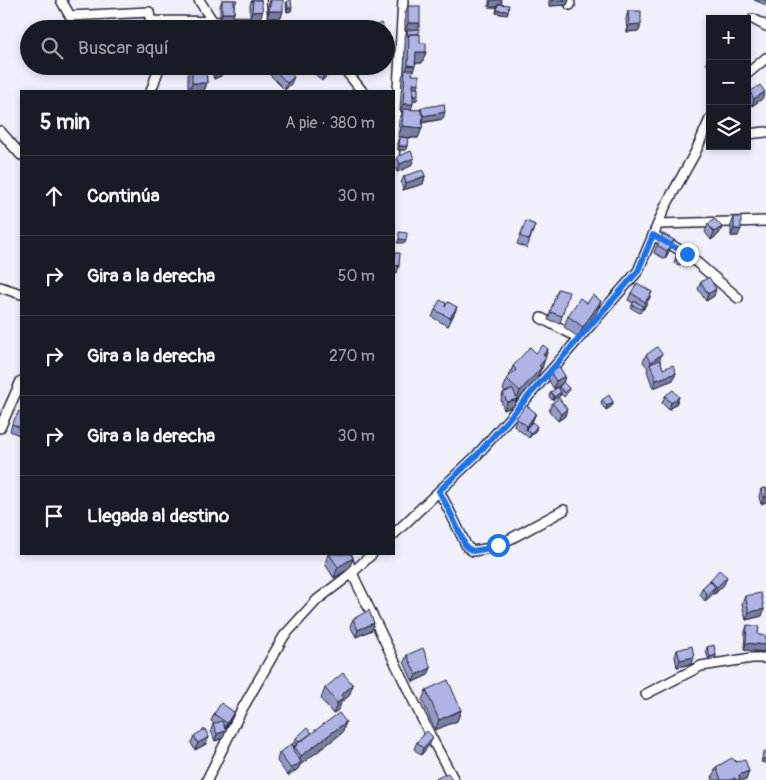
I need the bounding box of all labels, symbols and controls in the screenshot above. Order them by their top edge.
map controls [706,15,751,150]
button: + [706,15,751,60]
search box [20,20,395,75]
icon: search [38,34,66,62]
text: Buscar aquí [78,36,169,60]
button: − [706,60,751,105]
button: layers [706,105,751,150]
text: 5 min [40,109,90,136]
text: A pie · 380 m [285,113,375,133]
icon: ahead [40,182,68,210]
text: Continúa [87,184,160,208]
text: 30 m [337,186,375,206]
route end [676,243,699,266]
icon: right [40,262,68,290]
text: Gira a la derecha [87,264,215,288]
text: 50 m [338,266,375,286]
icon: right [40,342,68,370]
text: Gira a la derecha [87,344,215,368]
text: 270 m [329,346,375,366]
icon: right [40,422,68,450]
text: Gira a la derecha [87,424,215,448]
text: 30 m [337,426,375,446]
icon: arrive [40,502,68,530]
text: Llegada al destino [87,504,229,528]
route start [487,534,510,557]

